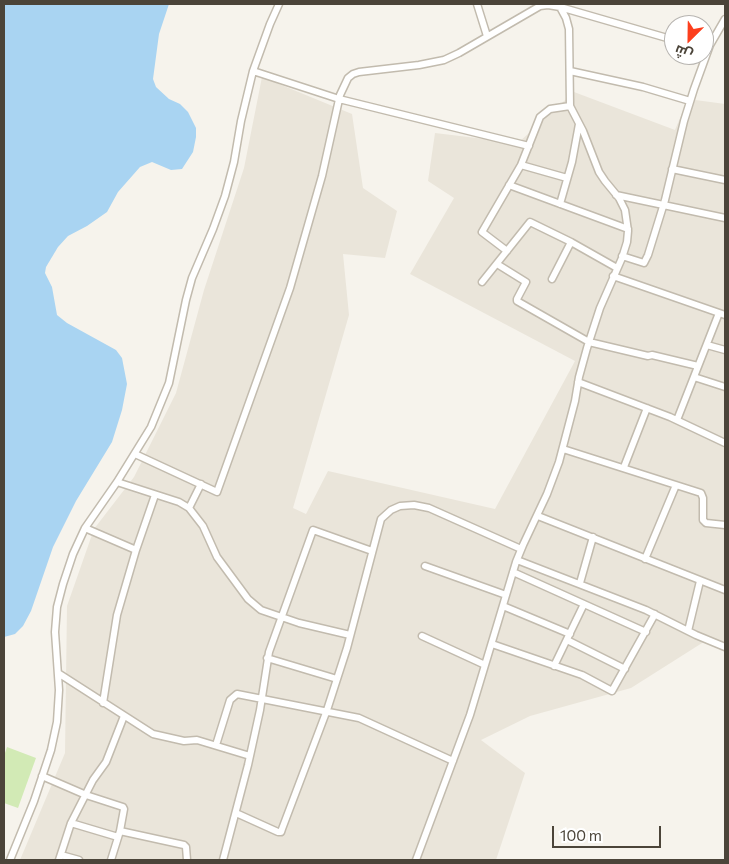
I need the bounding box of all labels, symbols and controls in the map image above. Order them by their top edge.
north arrow [664,15,714,65]
text: ش [672,42,695,65]
scale bar [554,816,663,848]
text: 100 m [560,826,602,844]

